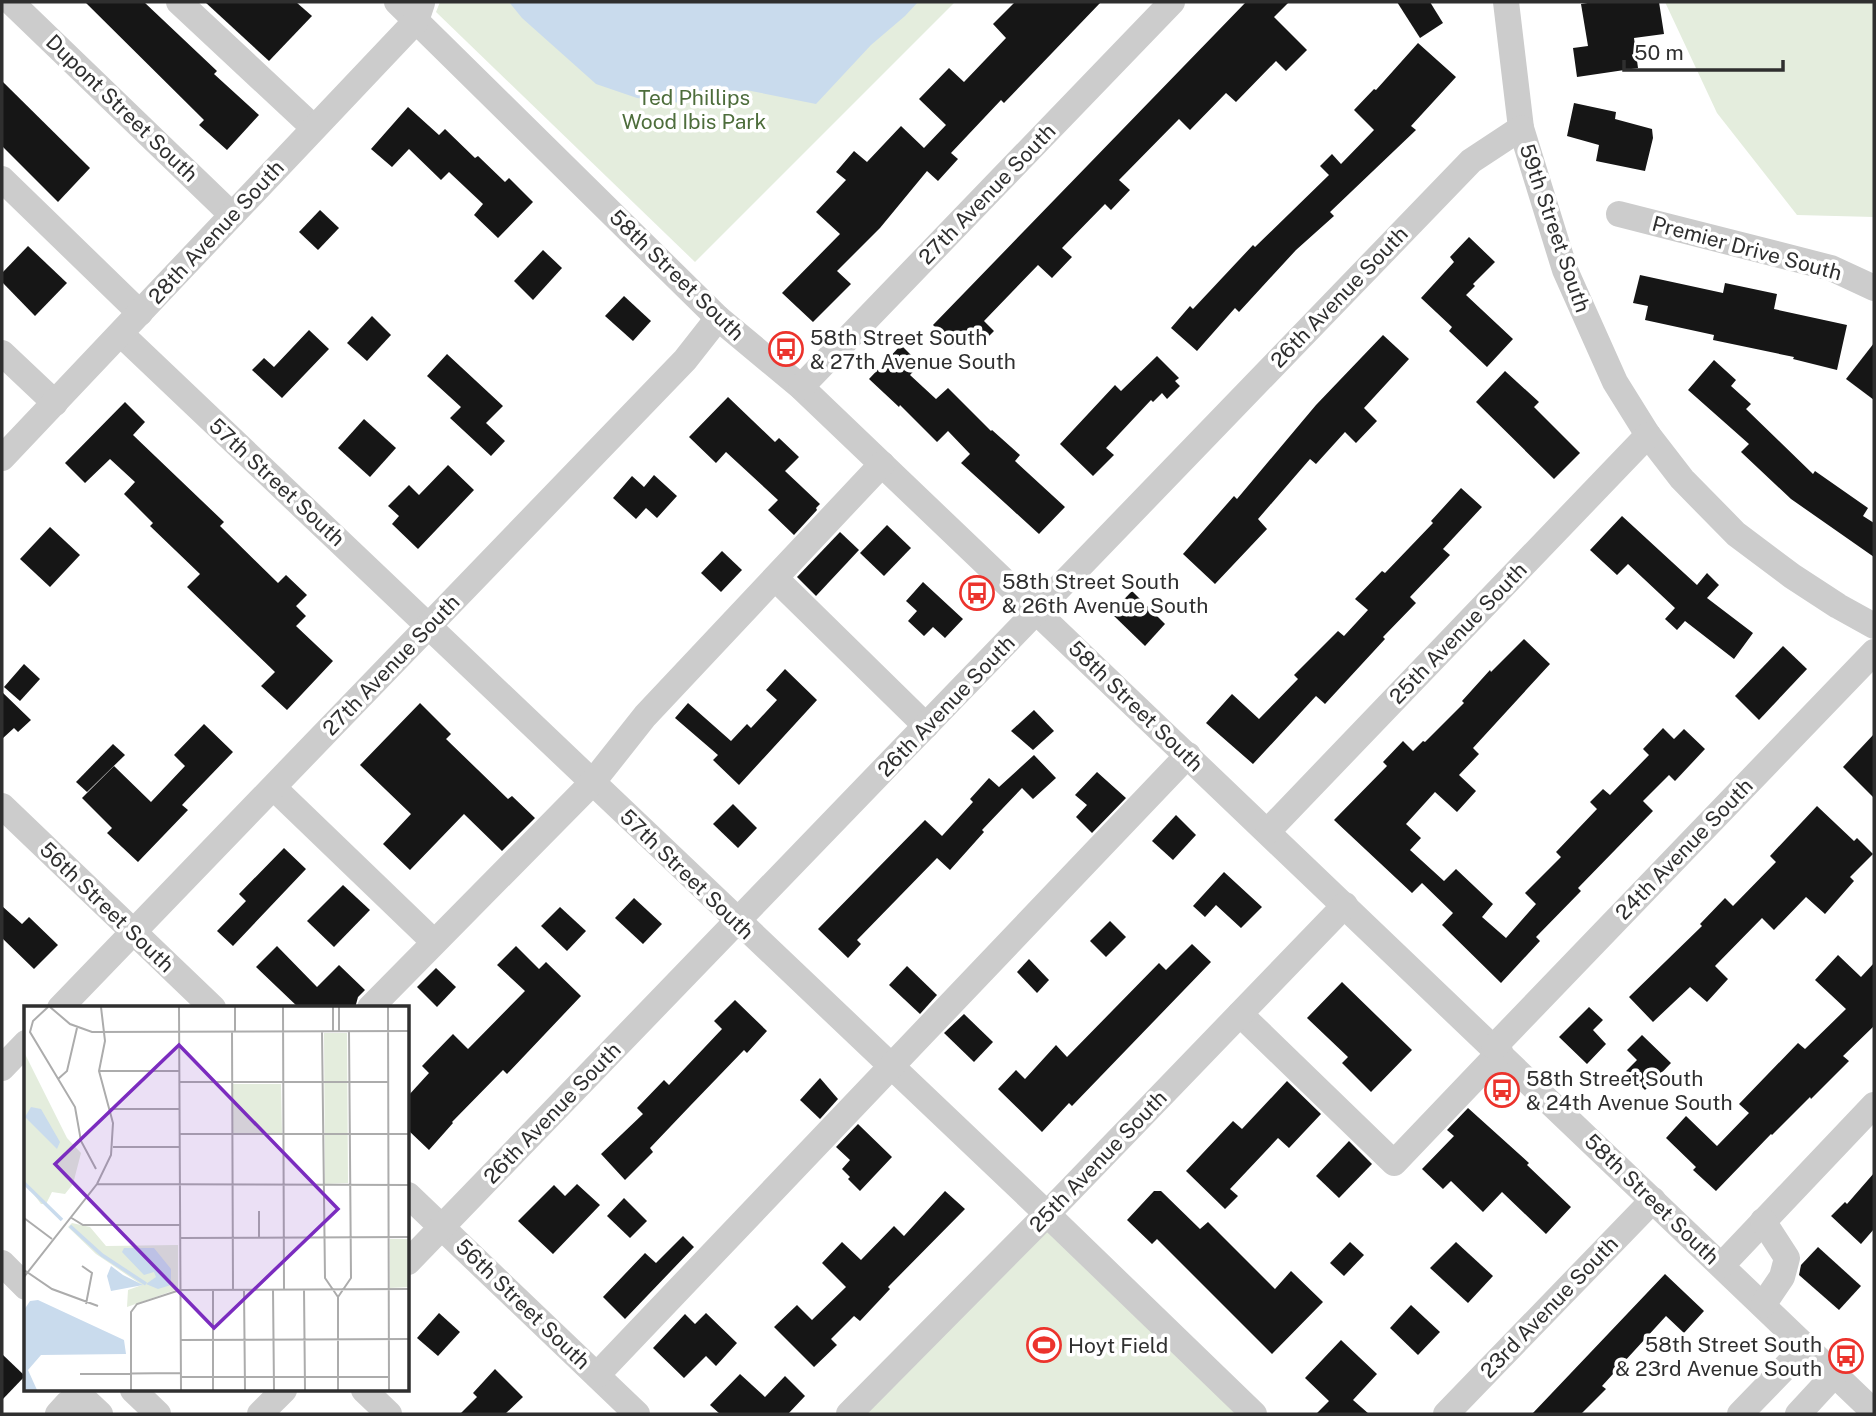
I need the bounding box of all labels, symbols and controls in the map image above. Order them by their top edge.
scale bar [1624,28,1783,72]
street label: Dupont Street South [41,29,203,187]
text: 50 m [1634,40,1684,65]
park label: Ted Phillips Wood Ibis Park [622,85,766,134]
street label: 27th Avenue South [913,118,1061,270]
street label: 59th Street South [1514,140,1596,316]
street label: 28th Avenue South [143,155,289,309]
street label: 58th Street South [605,204,749,346]
street label: Premier Drive South [1649,211,1845,285]
street label: 26th Avenue South [1265,221,1413,373]
place label: 58th Street South & 27th Avenue South [810,325,1016,374]
bus stop icon: 58th Street South & 27th Avenue South [767,330,805,368]
street label: 57th Street South [204,413,350,551]
street label: 25th Avenue South [1384,557,1532,709]
place label: 58th Street South & 26th Avenue South [1002,569,1208,618]
bus stop icon: 58th Street South & 26th Avenue South [958,574,996,612]
street label: 27th Avenue South [317,589,465,741]
street label: 26th Avenue South [872,630,1020,782]
street label: 58th Street South [1064,635,1208,777]
street label: 24th Avenue South [1610,773,1758,925]
street label: 57th Street South [615,804,759,944]
street label: 56th Street South [35,837,179,977]
inset map [24,1006,410,1392]
street label: 26th Avenue South [478,1037,626,1189]
place label: 58th Street South & 24th Avenue South [1526,1066,1733,1115]
bus stop icon: 58th Street South & 24th Avenue South [1483,1071,1521,1109]
street label: 25th Avenue South [1024,1085,1172,1237]
street label: 58th Street South [1580,1128,1724,1270]
street label: 23rd Avenue South [1475,1231,1623,1383]
street label: 56th Street South [451,1234,595,1374]
sports icon: Hoyt Field [1025,1326,1063,1364]
place label: 58th Street South & 23rd Avenue South [1615,1332,1822,1381]
place label: Hoyt Field [1068,1333,1168,1358]
bus stop icon: 58th Street South & 23rd Avenue South [1827,1337,1865,1375]

